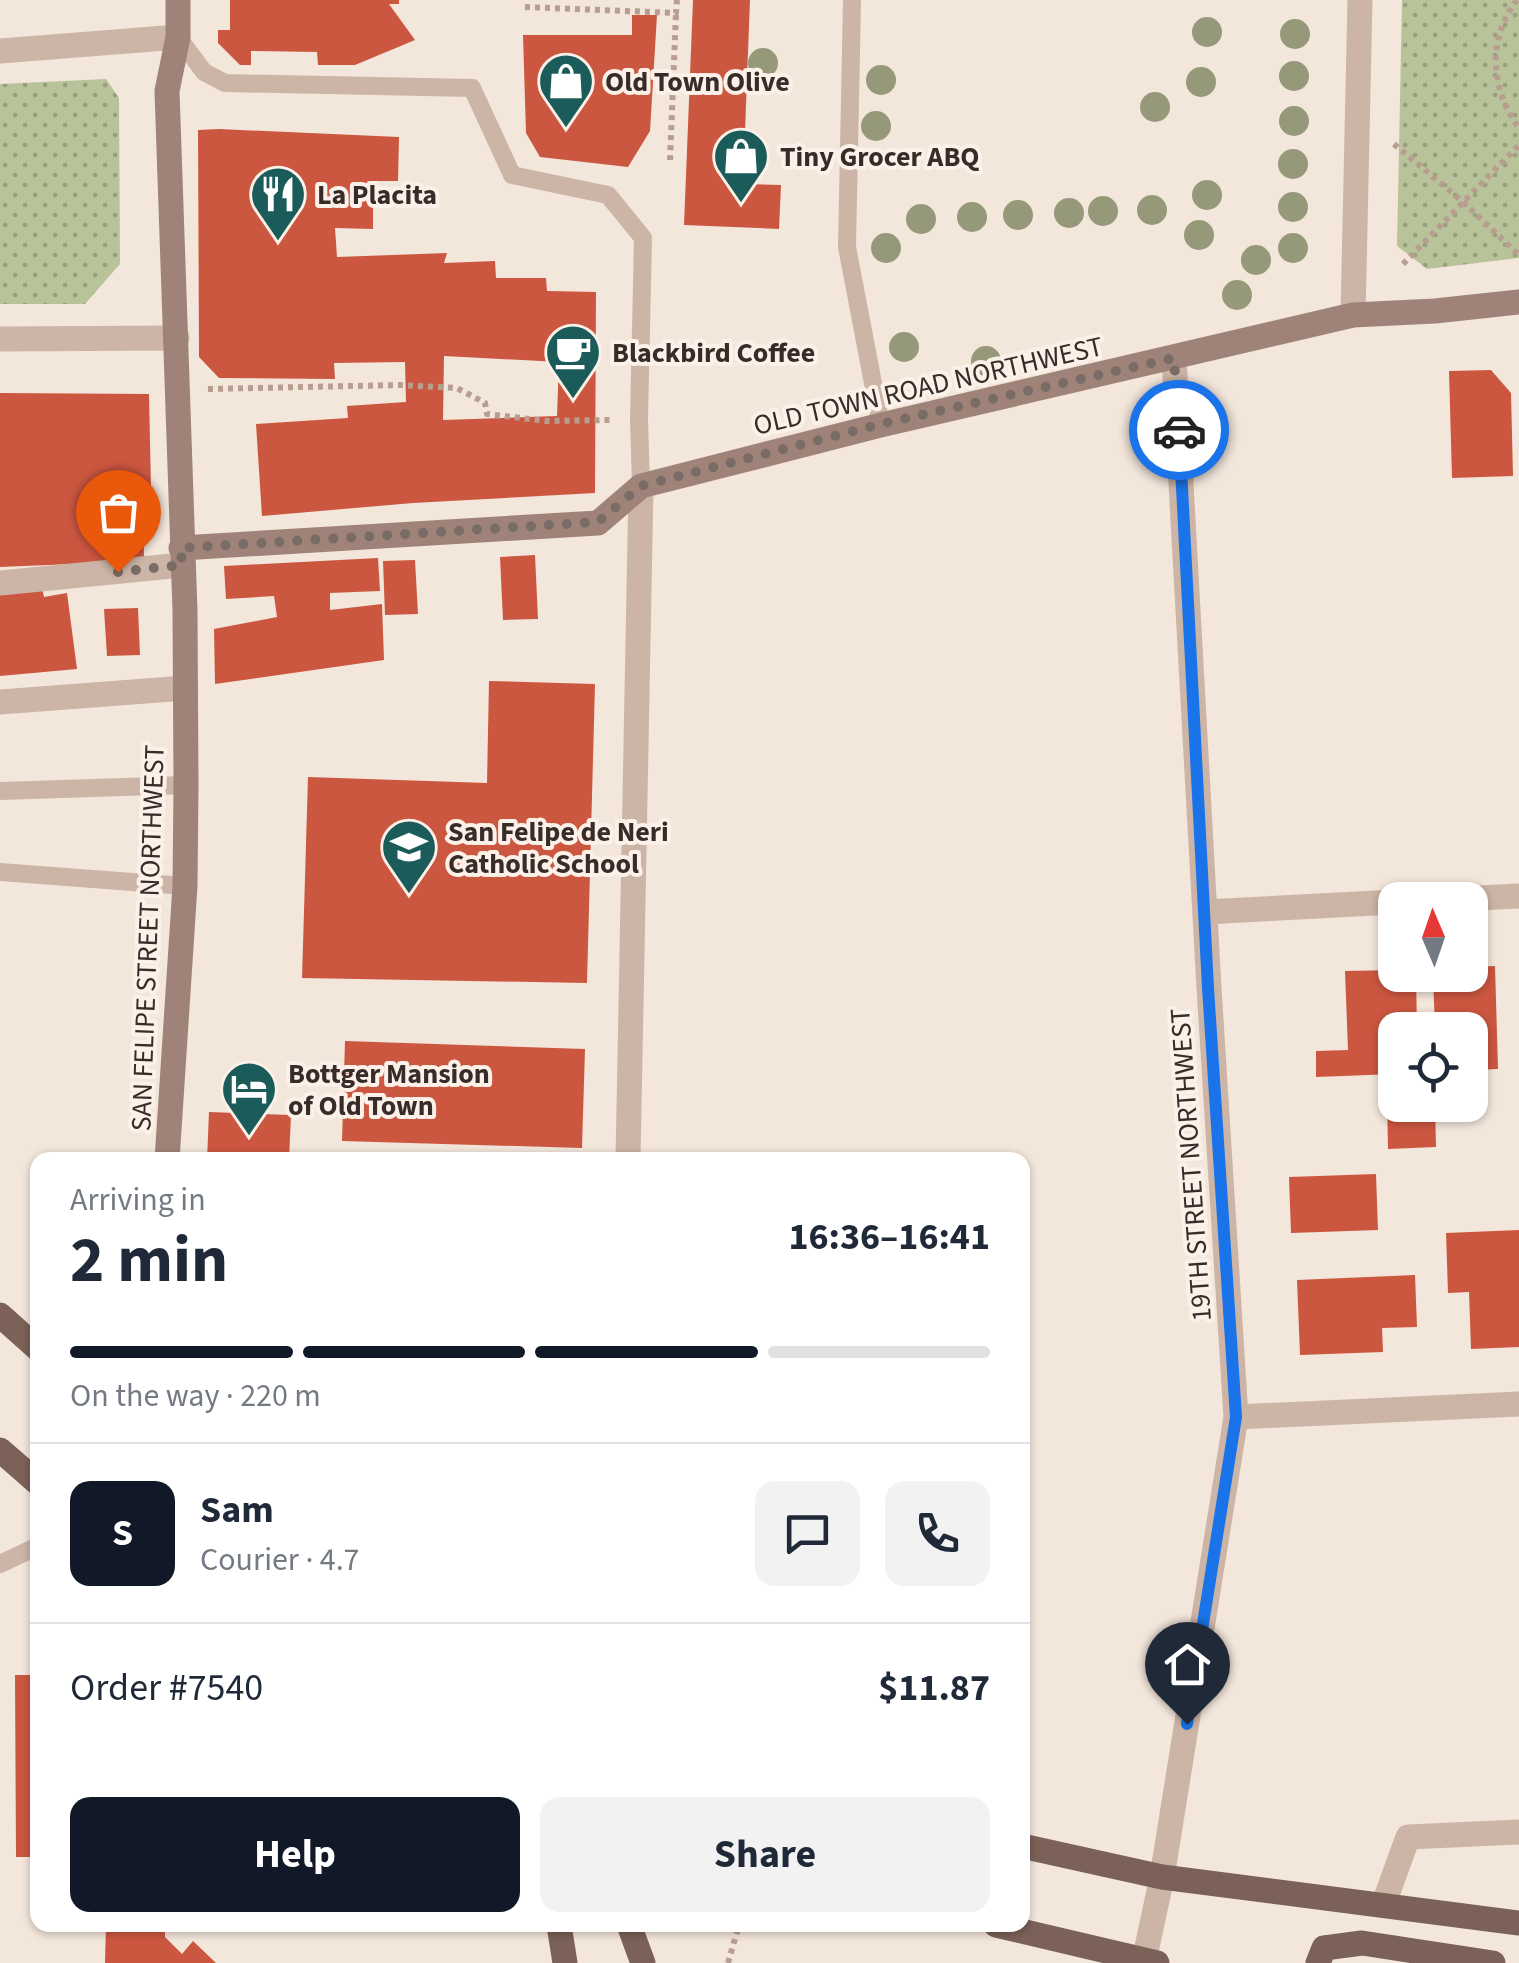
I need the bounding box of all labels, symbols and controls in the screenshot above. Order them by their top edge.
shop icon: Old Town Olive [536,51,596,130]
place label: Old Town Olive [605,62,790,102]
shop icon: Tiny Grocer ABQ [711,126,771,205]
place label: Tiny Grocer ABQ [780,137,980,177]
restaurant icon: La Placita [248,164,308,243]
place label: La Placita [317,175,437,215]
cafe icon: Blackbird Coffee [543,322,603,401]
street label: OLD TOWN ROAD NORTHWEST [750,326,1107,446]
place label: Blackbird Coffee [612,333,815,373]
courier [1129,380,1229,480]
icon: car [1152,403,1207,458]
pin [76,470,161,573]
icon: bag [91,485,146,540]
street label: SAN FELIPE STREET NORTHWEST [121,744,175,1132]
place label: San Felipe de Neri Catholic School [448,812,669,884]
school or university icon: San Felipe de Neri Catholic School [379,817,439,896]
north arrow [1378,882,1488,992]
map controls [1378,882,1488,1122]
street label: 19TH STREET NORTHWEST [1160,1007,1222,1323]
button: locate [1378,1012,1488,1122]
place label: Bottger Mansion of Old Town [288,1054,490,1126]
hotel icon: Bottger Mansion of Old Town [219,1059,279,1138]
text: Arriving in [70,1177,206,1223]
text: 16:36–16:41 [788,1210,990,1264]
text: 2 min [70,1214,228,1307]
text: On the way · 220 m [70,1373,321,1419]
button: chat [755,1481,860,1586]
button: phone [885,1481,990,1586]
text: Sam [200,1483,274,1537]
text: S [112,1506,133,1560]
text: Courier · 4.7 [200,1537,360,1583]
pin [1145,1622,1230,1725]
icon: home [1160,1637,1215,1692]
text: Order #7540 [70,1661,263,1715]
text: $11.87 [878,1661,990,1715]
button: Help [70,1797,520,1912]
button: Share [540,1797,990,1912]

